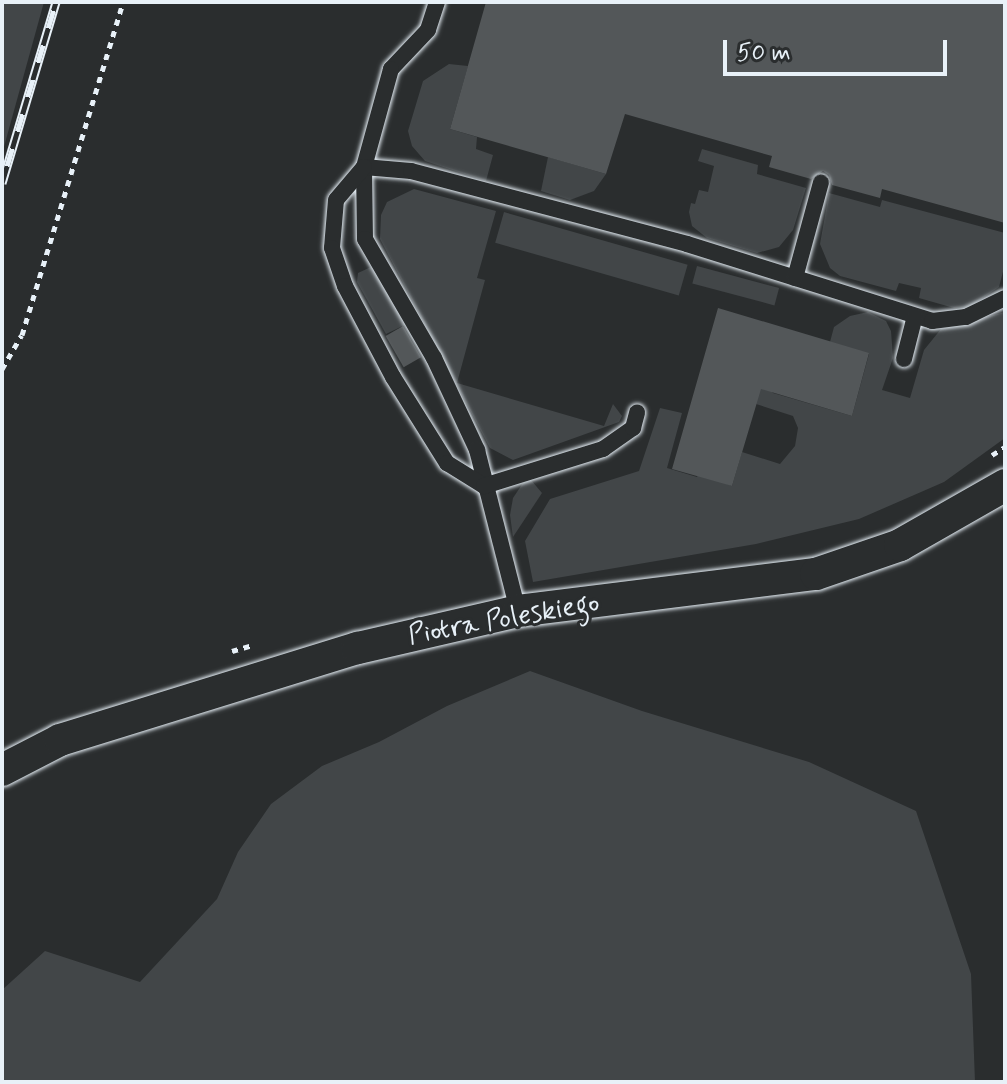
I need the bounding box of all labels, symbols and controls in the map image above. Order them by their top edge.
scale bar [727,24,951,74]
text: 50 m [737,38,791,69]
street label: Piotra Poleskiego [406,587,602,653]

